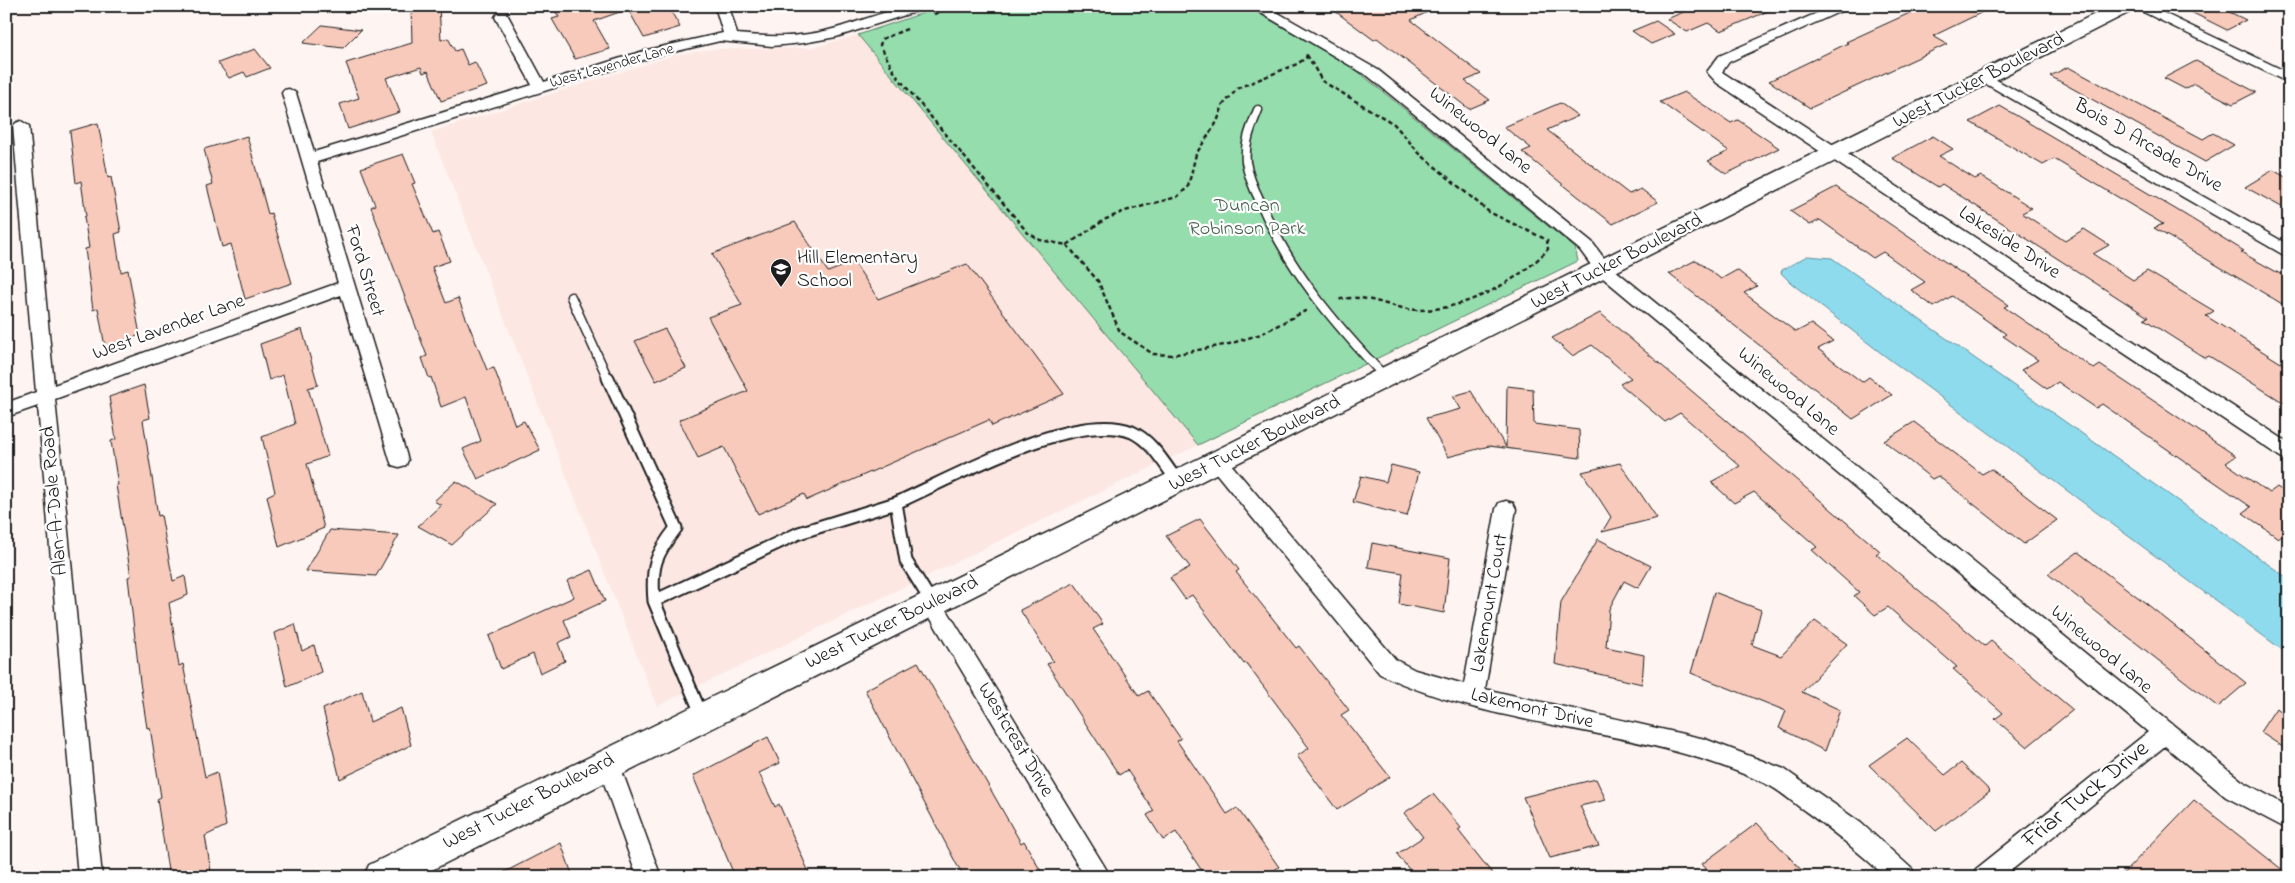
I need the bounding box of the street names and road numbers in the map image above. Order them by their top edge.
street label: West Tucker Boulevard [1888,25,2070,137]
street label: West Lavender Lane [547,37,678,95]
street label: Winewood Lane [1422,80,1538,182]
street label: Bois D Arcade Drive [2067,91,2228,200]
street label: Lakeside Drive [1952,199,2066,287]
street label: West Tucker Boulevard [1526,206,1708,318]
street label: Ford Street [336,221,392,321]
street label: West Lavender Lane [89,287,249,369]
street label: Winewood Lane [1730,340,1846,444]
street label: West Tucker Boulevard [1164,388,1346,500]
street label: Alan-A-Dale Road [34,425,76,577]
street label: Lakemount Court [1464,531,1517,675]
street label: West Tucker Boulevard [801,568,983,678]
street label: Winewood Lane [2043,598,2159,702]
street label: Westcrest Drive [969,677,1061,803]
street label: Lakemont Drive [1468,681,1596,737]
street label: Friar Tuck Drive [2014,732,2157,858]
street label: West Tucker Boulevard [438,746,620,858]

